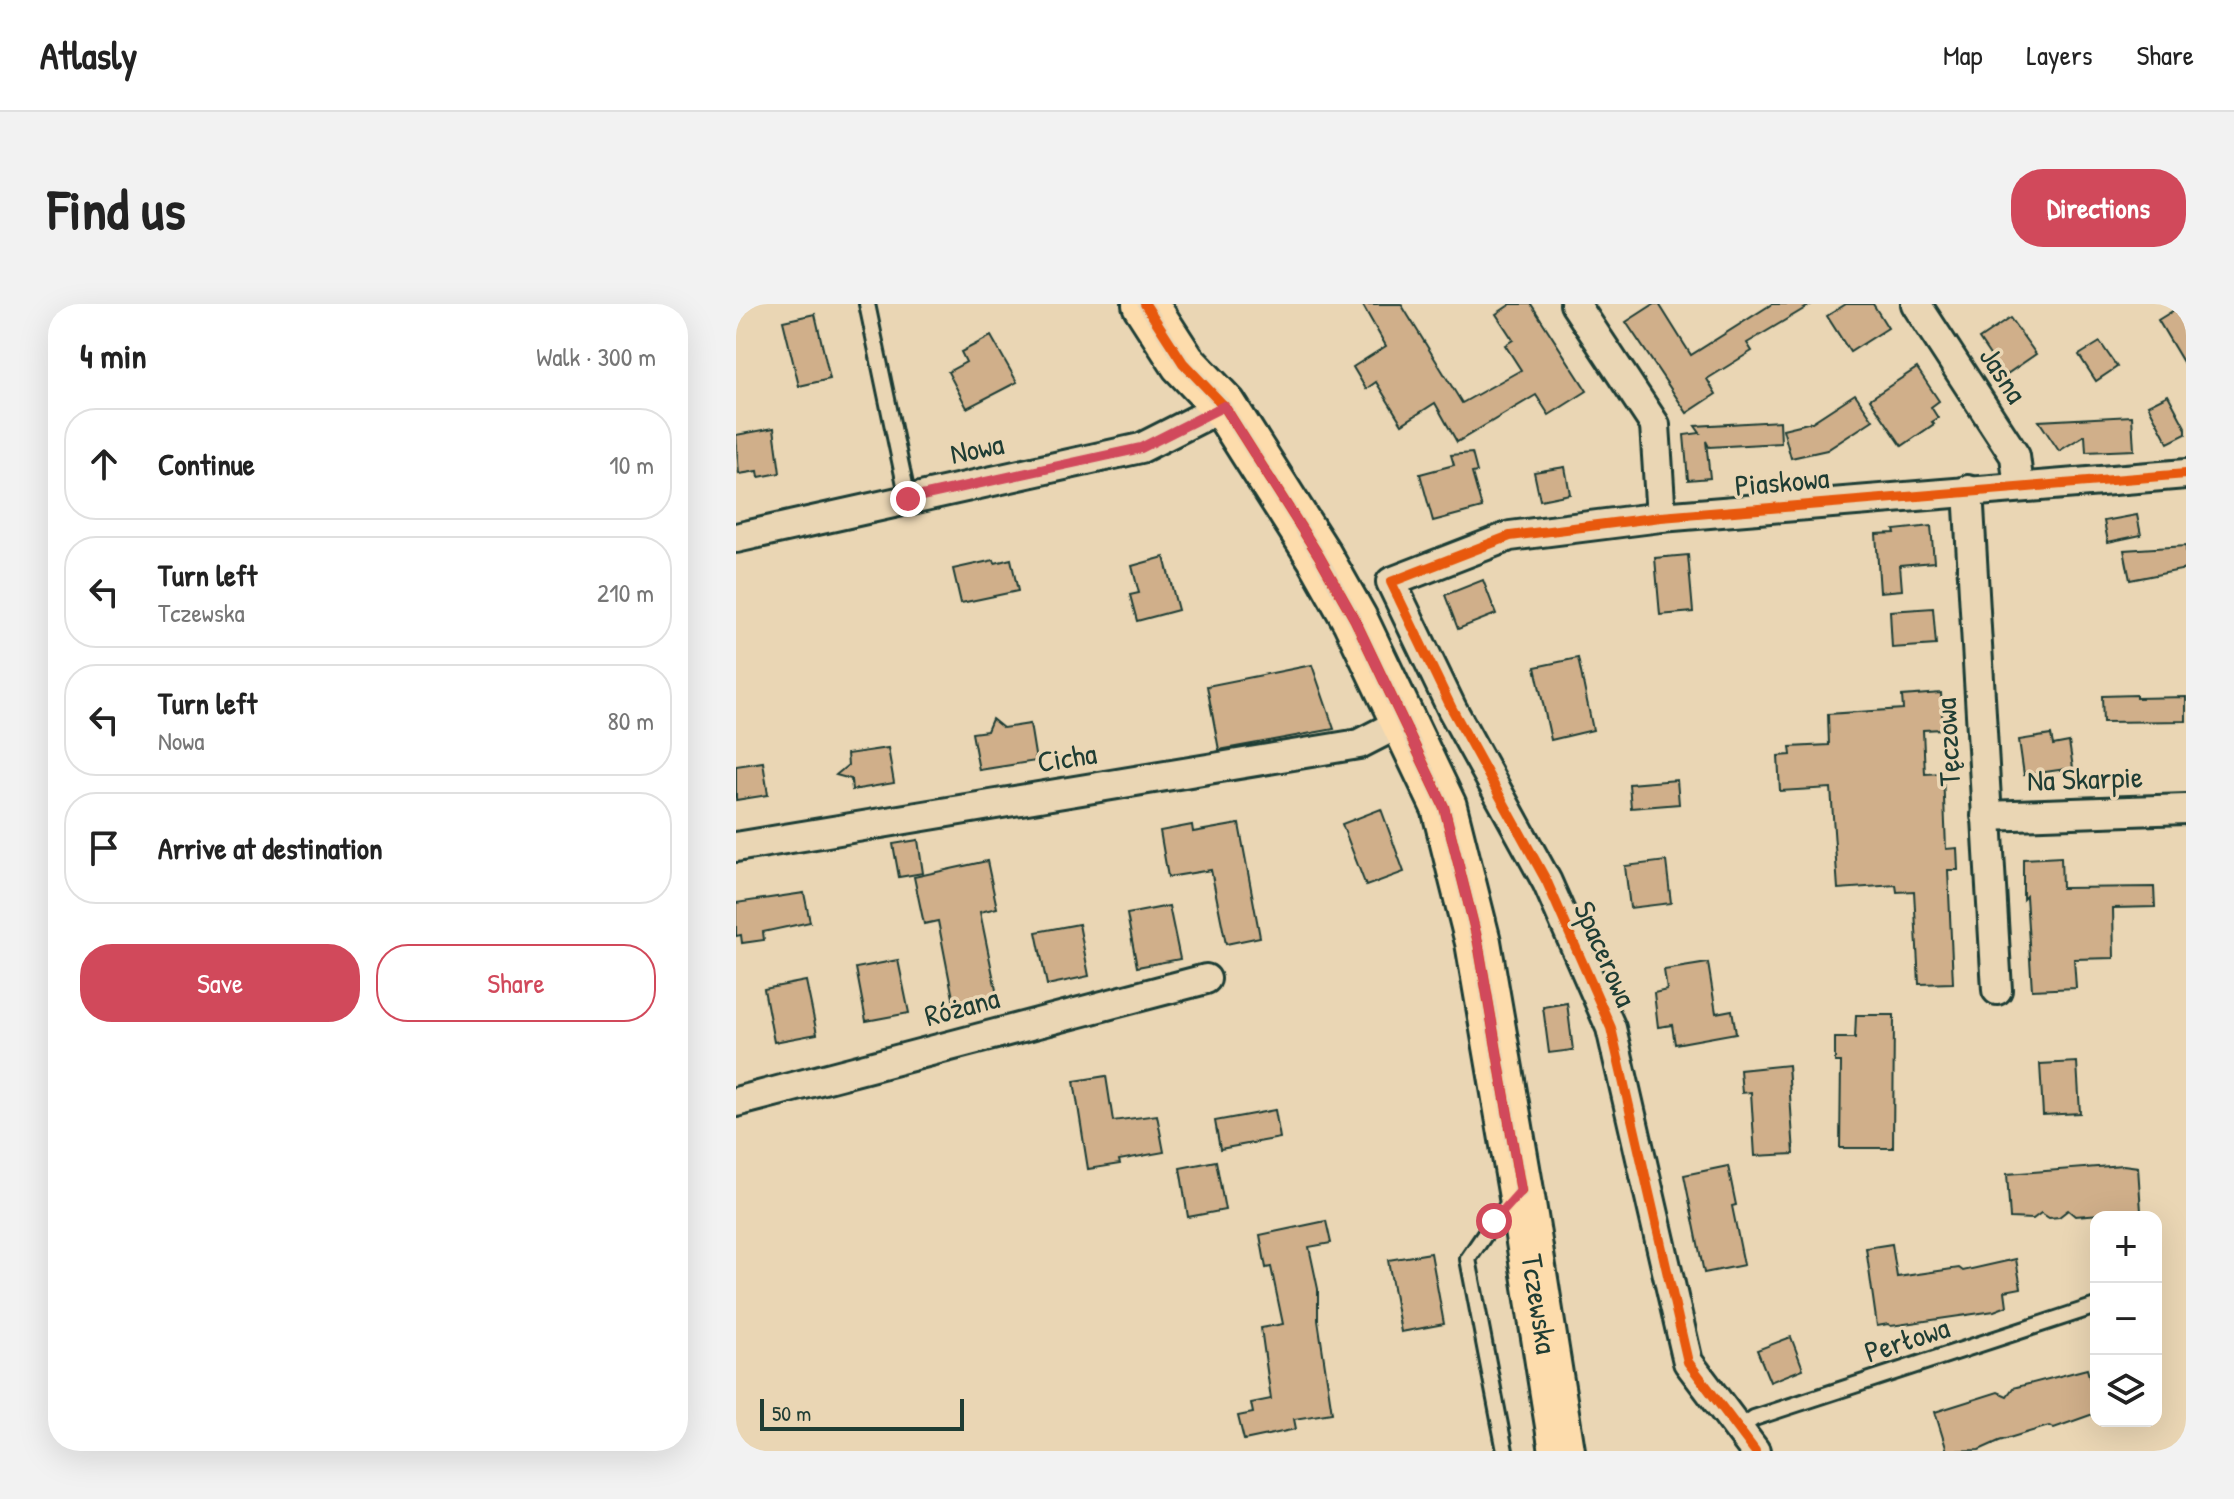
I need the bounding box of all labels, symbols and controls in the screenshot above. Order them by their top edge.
text: Atlasly [40,29,137,81]
text: Map [1943,36,1983,74]
text: Layers [2027,36,2092,74]
text: Share [2136,36,2194,74]
button: Directions [2011,169,2186,247]
text: Find us [48,171,186,246]
text: 4 min [80,333,147,379]
text: Walk · 300 m [536,339,656,374]
street label: Jasna [1971,339,2037,411]
street label: Nowa [946,423,1007,473]
icon: ahead [82,442,126,486]
text: Continue [158,444,255,484]
text: 10 m [609,447,654,482]
street label: Piaskowa [1733,457,1831,505]
route end [890,481,926,517]
text: Turn left [158,555,257,595]
icon: left [82,570,126,614]
text: 210 m [597,575,654,610]
text: Tczewska [158,595,245,630]
text: Turn left [158,683,257,723]
street label: Tęczowa [1925,697,1969,787]
icon: left [82,698,126,742]
text: 80 m [607,703,654,738]
text: Nowa [158,723,205,758]
street label: Cicha [1034,733,1099,781]
street label: Na Skarpie [2026,756,2144,800]
icon: arrive [82,826,126,870]
text: Arrive at destination [158,828,383,868]
street label: Spacerowa [1565,895,1647,1013]
button: Save [80,944,360,1022]
button: Share [376,944,656,1022]
street label: Różana [920,977,1004,1035]
route start [1476,1203,1512,1239]
map controls [2090,1211,2162,1427]
button: + [2090,1211,2162,1283]
street label: Tczewska [1512,1251,1567,1357]
button: − [2090,1283,2162,1355]
street label: Perłowa [1859,1307,1954,1372]
button: layers [2090,1355,2162,1427]
scale bar [760,1395,964,1431]
text: 50 m [772,1398,811,1428]

